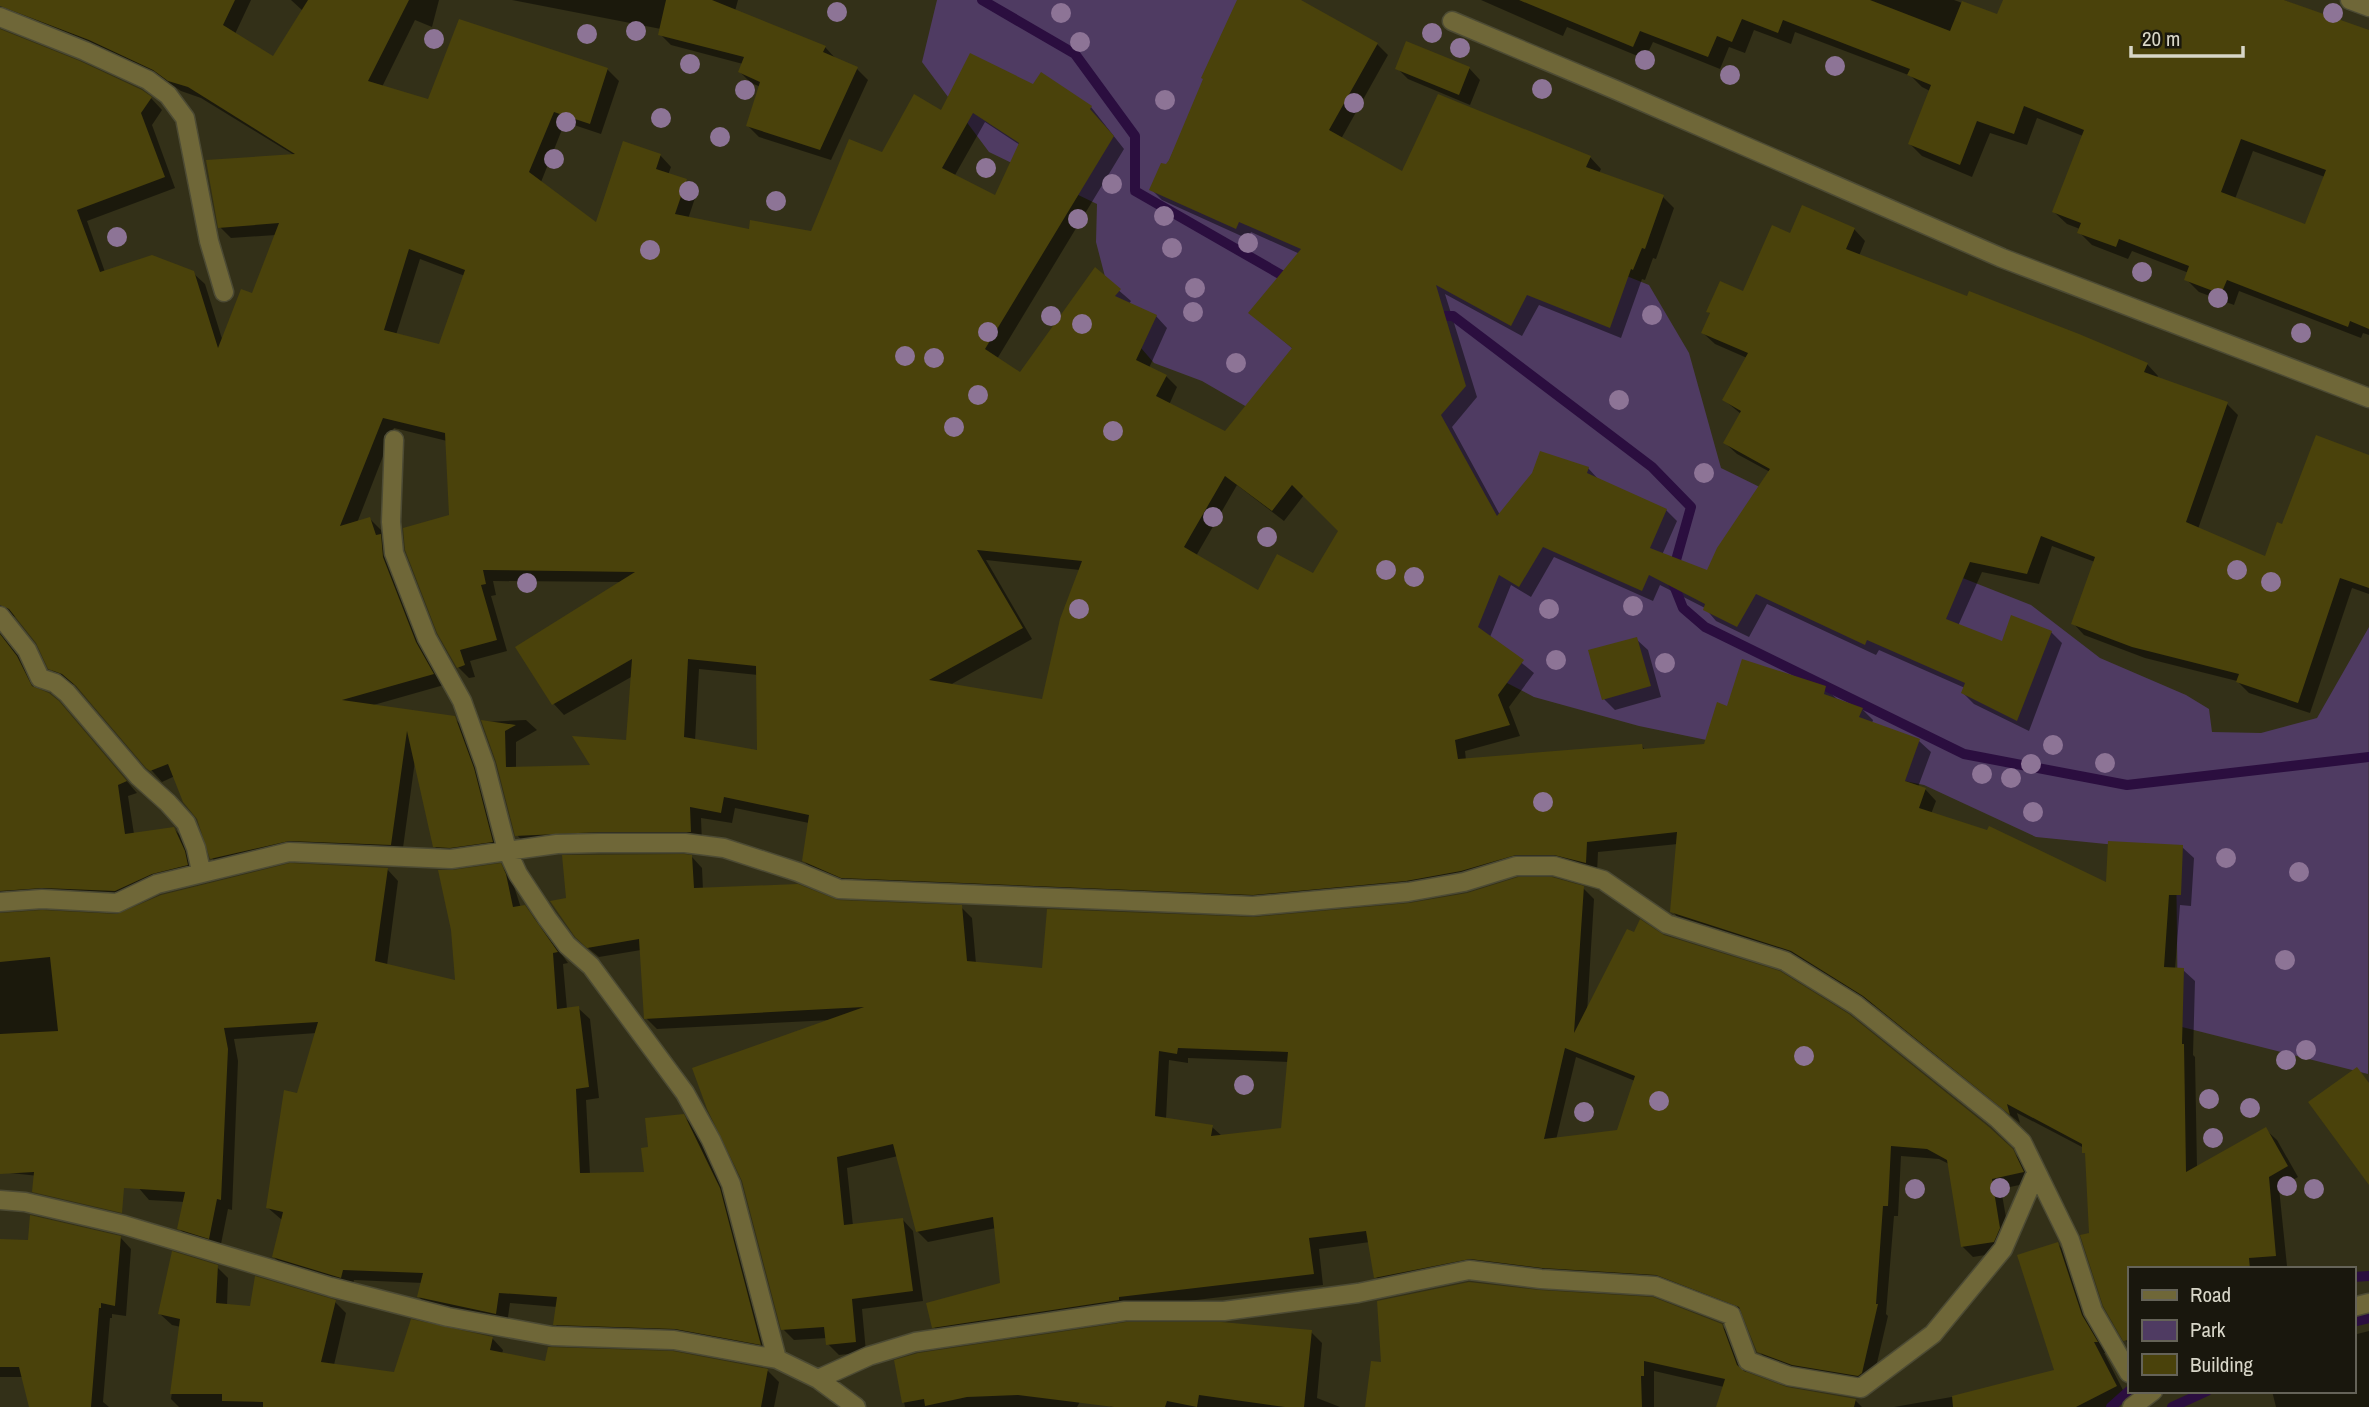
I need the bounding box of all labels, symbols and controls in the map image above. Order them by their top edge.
scale bar [2131,14,2243,58]
text: 20 m [2142,24,2180,53]
legend [2128,1267,2355,1393]
text: Road [2190,1280,2231,1309]
text: Park [2190,1315,2226,1344]
text: Building [2190,1350,2254,1379]

